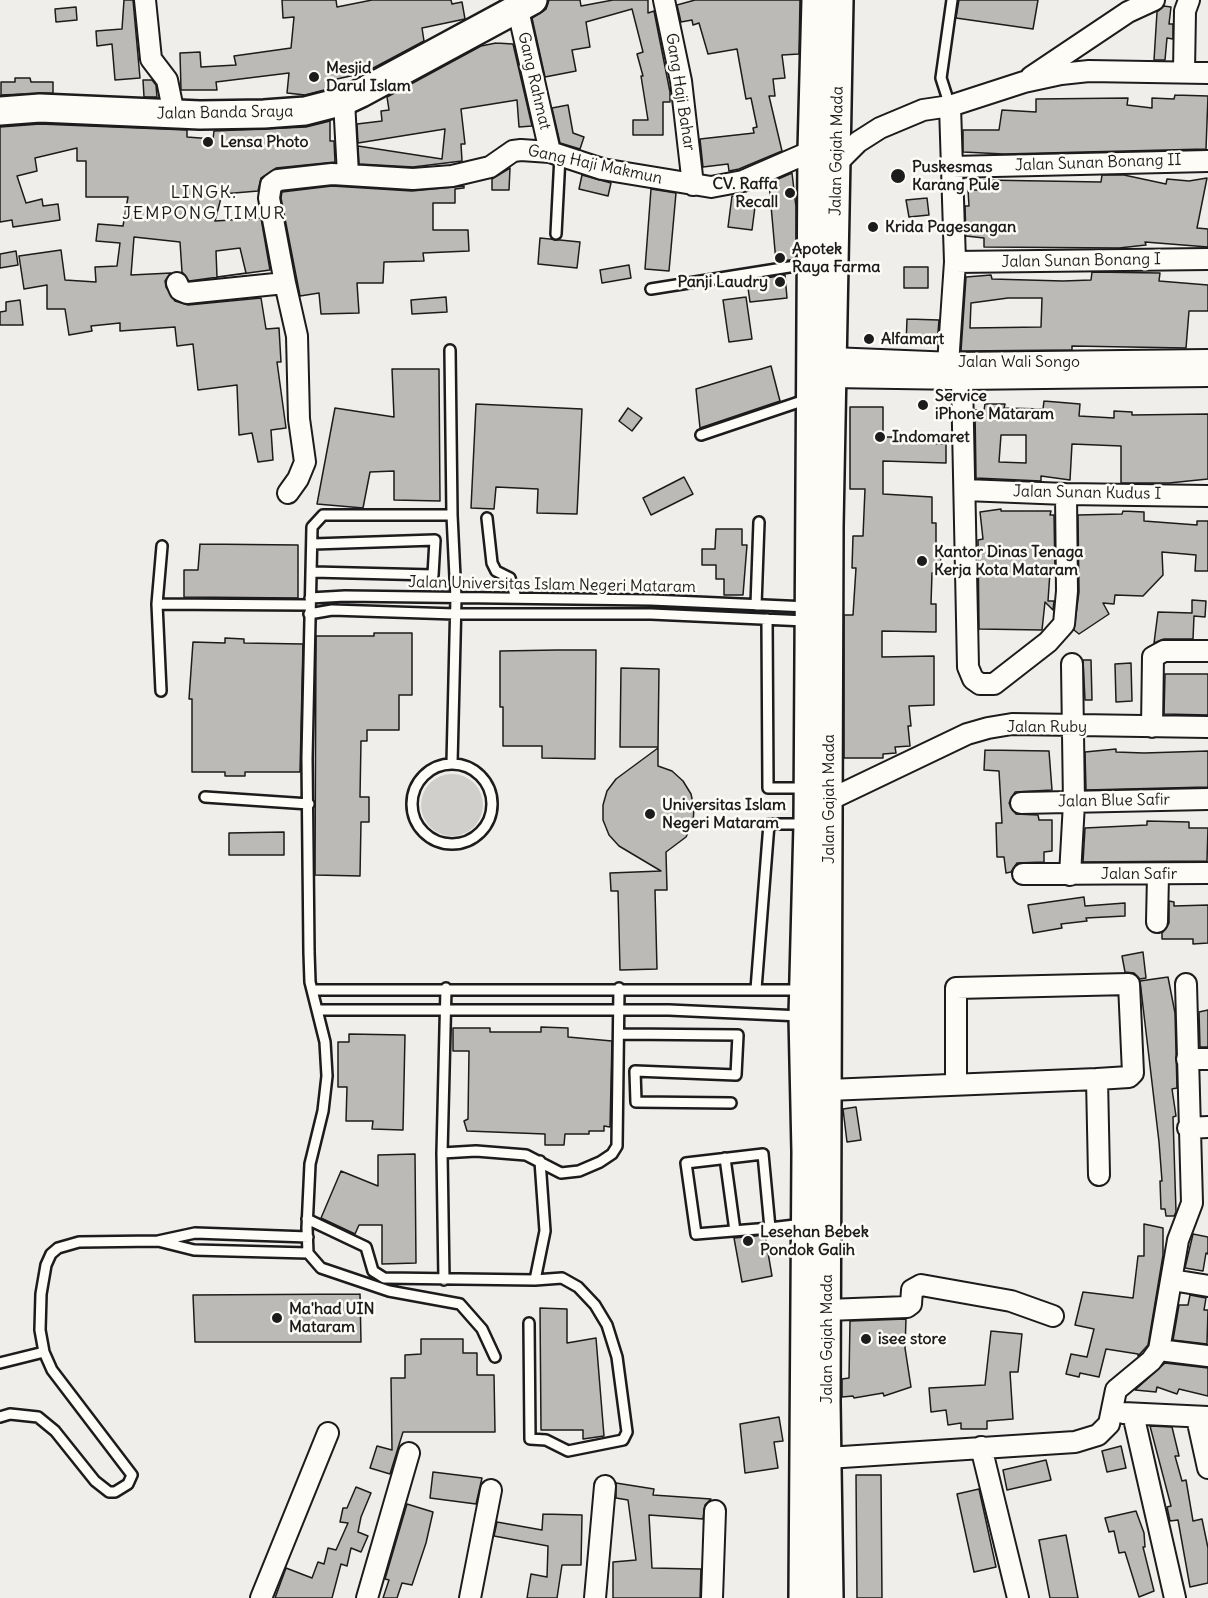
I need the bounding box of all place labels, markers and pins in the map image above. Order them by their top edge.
place label: Mesjid Darul Islam [326,58,411,96]
marker: Mesjid Darul Islam [307,70,321,84]
place label: Lensa Photo [220,132,308,152]
marker: Lensa Photo [201,135,215,149]
place label: Puskesmas Karang Pule [912,157,1000,195]
marker: Puskesmas Karang Pule [889,167,907,185]
place label: CV. Raffa Recall [712,174,778,212]
marker: CV. Raffa Recall [783,186,797,200]
place label: Krida Pagesangan [885,217,1016,237]
marker: Krida Pagesangan [866,220,880,234]
place label: Apotek Raya Farma [792,239,880,277]
marker: Apotek Raya Farma [773,251,787,265]
place label: Panji Laudry [677,272,768,292]
marker: Panji Laudry [773,275,787,289]
place label: Alfamart [881,329,944,349]
marker: Alfamart [862,332,876,346]
place label: Service iPhone Mataram [935,386,1054,424]
marker: Service iPhone Mataram [916,398,930,412]
place label: Indomaret [892,427,970,447]
marker: Indomaret [873,430,887,444]
place label: Kantor Dinas Tenaga Kerja Kota Mataram [934,542,1083,580]
marker: Kantor Dinas Tenaga Kerja Kota Mataram [915,554,929,568]
place label: Universitas Islam Negeri Mataram [662,795,786,833]
marker: Universitas Islam Negeri Mataram [643,807,657,821]
place label: Lesehan Bebek Pondok Galih [760,1222,869,1260]
marker: Lesehan Bebek Pondok Galih [741,1234,755,1248]
place label: Ma'had UIN Mataram [289,1299,375,1337]
marker: Ma'had UIN Mataram [270,1311,284,1325]
place label: isee store [878,1329,946,1349]
marker: isee store [859,1332,873,1346]

